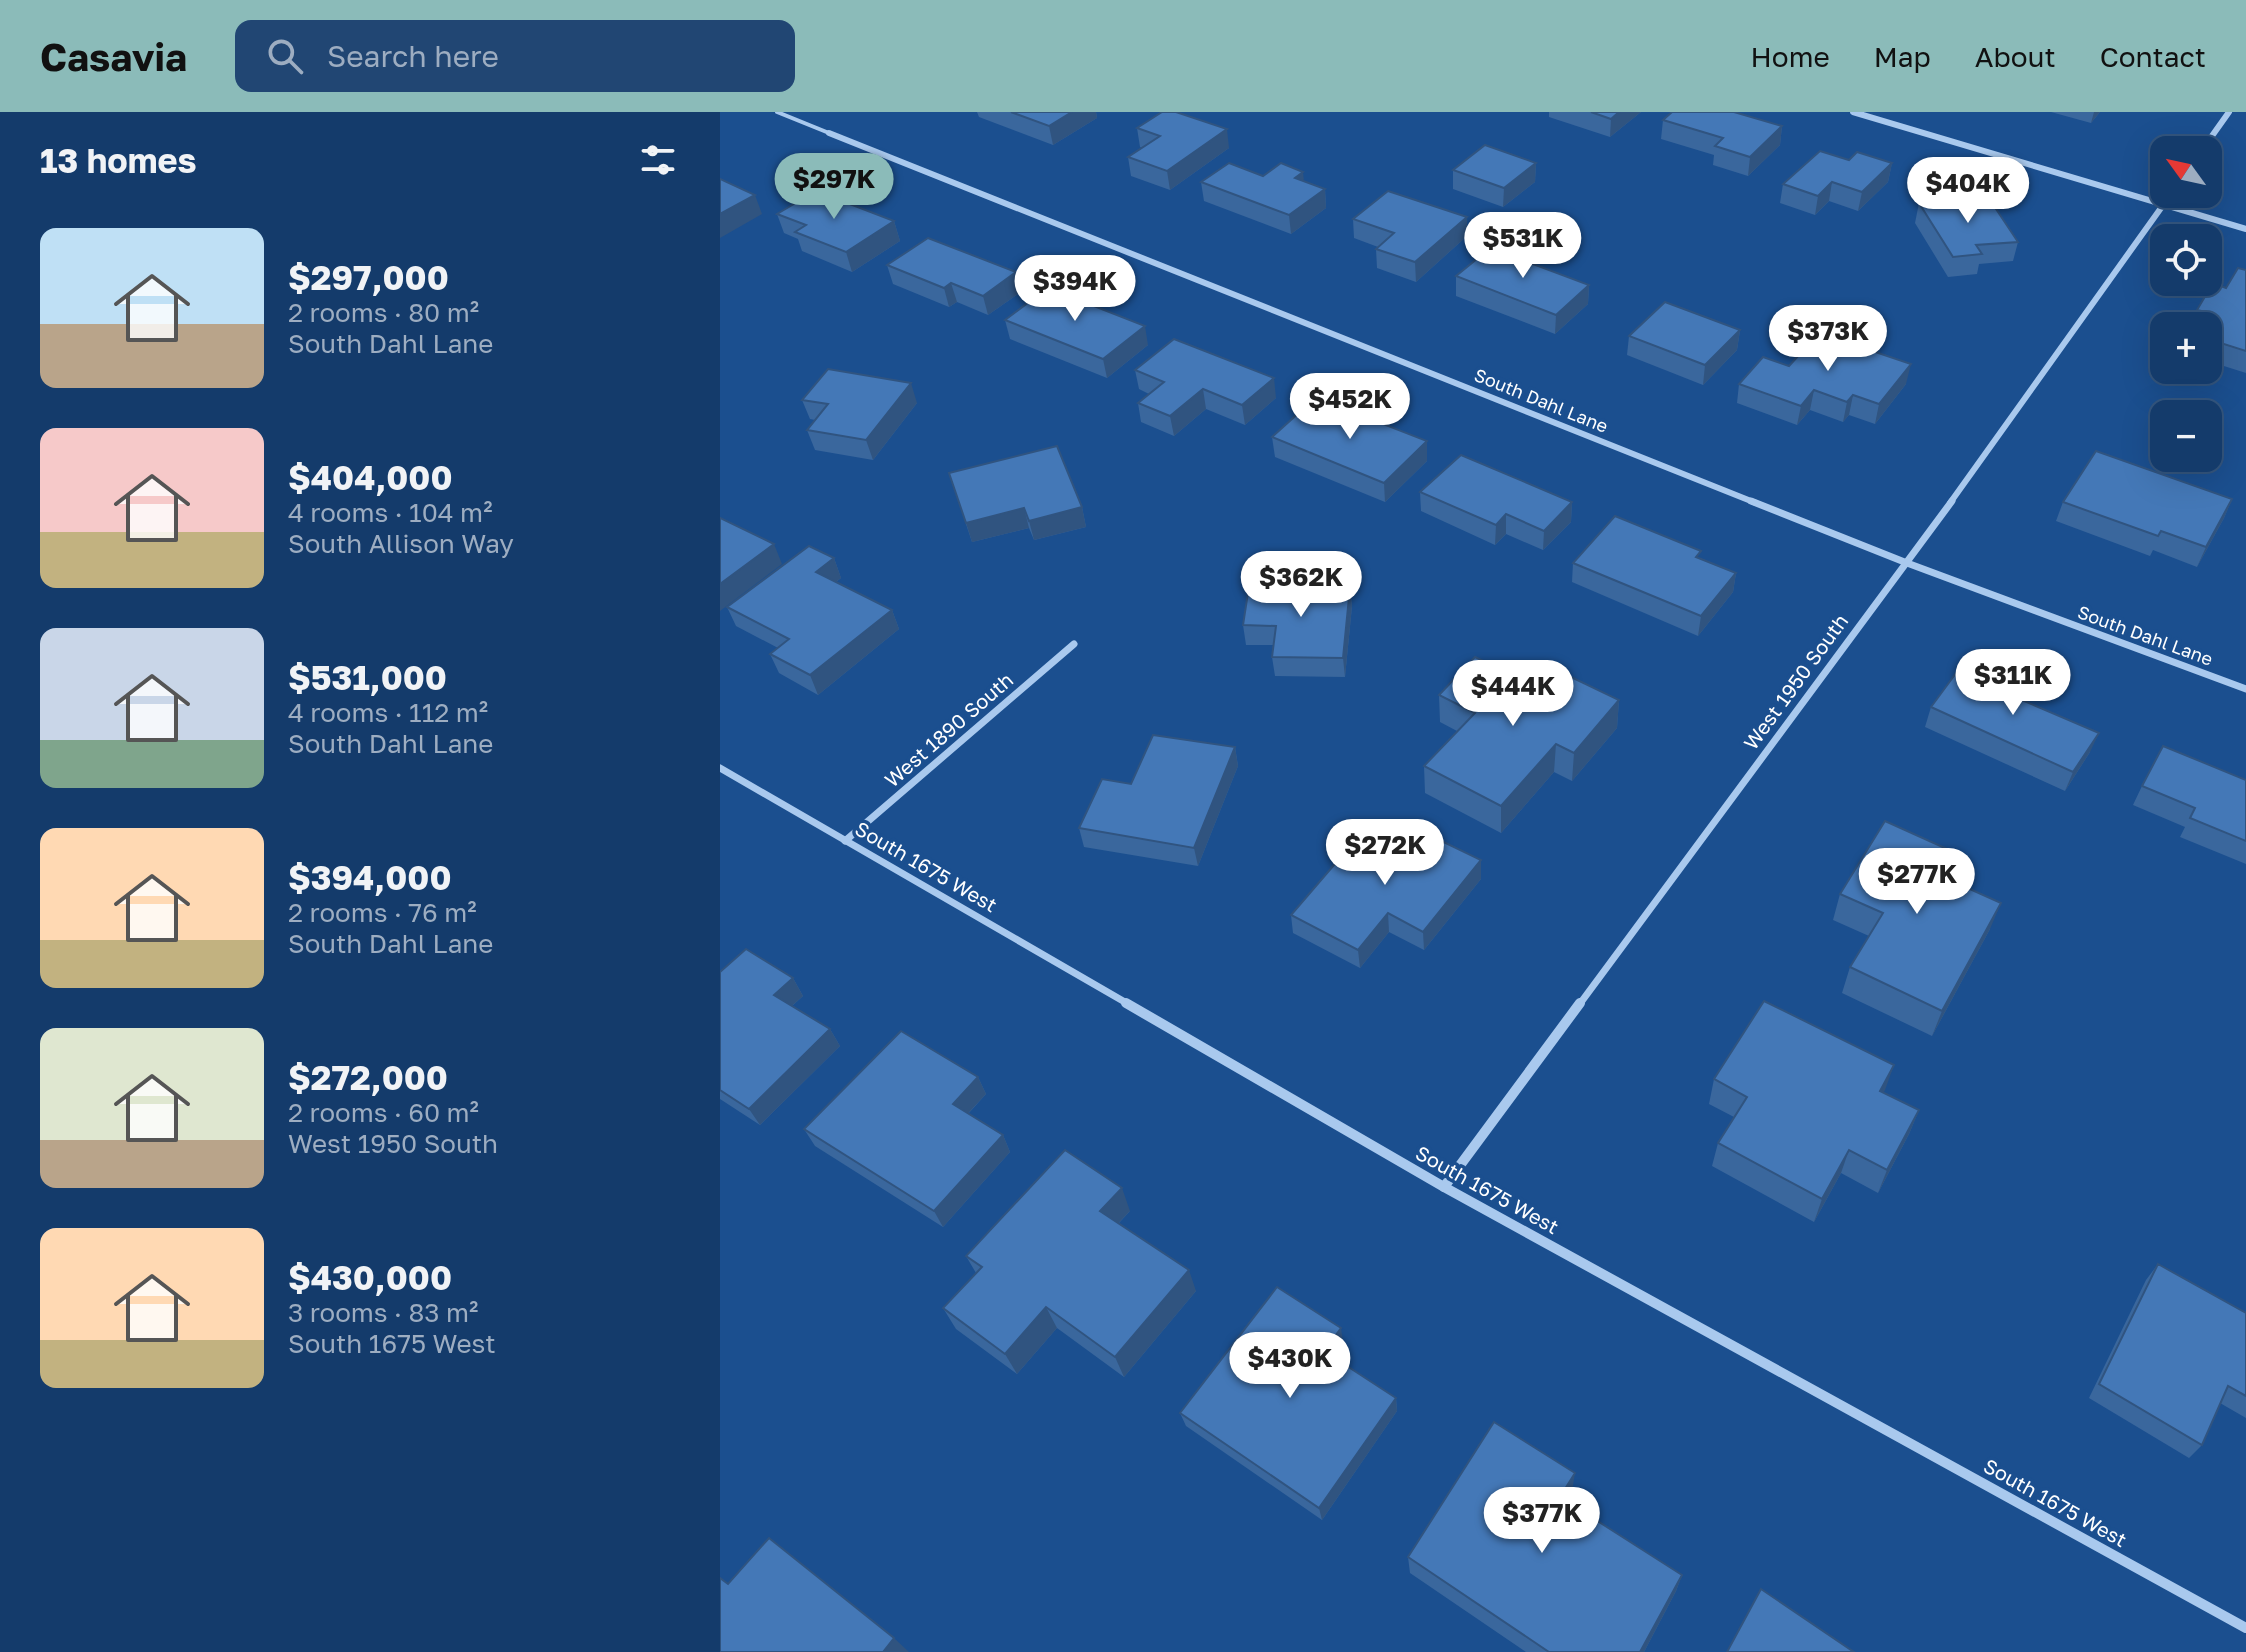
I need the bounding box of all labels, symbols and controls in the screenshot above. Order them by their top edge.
search box [235,20,795,92]
text: Casavia [40,34,187,79]
icon: search [263,34,307,78]
text: Search here [327,38,499,74]
text: Home [1751,40,1830,73]
text: Map [1874,40,1931,73]
text: About [1975,40,2056,73]
text: Contact [2100,40,2206,73]
north arrow [2150,136,2222,208]
map controls [2150,136,2222,472]
icon: filters [636,138,680,182]
text: 13 homes [40,140,197,180]
pin: $297K [778,153,890,221]
pin: $404K [1912,157,2024,225]
text: $297K [793,163,875,194]
text: $404K [1925,167,2011,198]
pin: $531K [1467,212,1579,280]
text: $531K [1482,222,1564,253]
button: locate [2150,224,2222,296]
pin: $394K [1019,255,1131,323]
text: $297,000 [288,257,449,297]
icon: home [104,260,200,356]
text: $394K [1033,265,1117,296]
text: 2 rooms · 80 m² [288,297,479,328]
pin: $373K [1772,305,1884,373]
button: + [2150,312,2222,384]
text: $373K [1787,315,1869,346]
text: South Dahl Lane [288,328,493,359]
street label: South Dahl Lane [1471,363,1611,437]
pin: $452K [1294,373,1406,441]
text: $452K [1308,383,1392,414]
button: − [2150,400,2222,472]
text: $404,000 [288,457,453,497]
icon: home [104,460,200,556]
text: 4 rooms · 104 m² [288,497,493,528]
text: South Allison Way [288,528,514,559]
pin: $362K [1245,551,1357,619]
text: $362K [1259,561,1343,592]
street label: South Dahl Lane [2075,600,2216,670]
street label: West 1950 South [1738,609,1852,754]
pin: $311K [1957,649,2069,717]
text: $531,000 [288,657,447,697]
text: $311K [1974,659,2052,690]
icon: home [104,660,200,756]
pin: $444K [1457,660,1569,728]
street label: West 1890 South [879,667,1017,792]
text: $444K [1470,670,1556,701]
text: 4 rooms · 112 m² [288,697,488,728]
text: South Dahl Lane [288,728,493,759]
street label: South 1675 West [851,816,1002,916]
pin: $272K [1329,819,1441,887]
text: $272K [1344,829,1426,860]
pin: $277K [1861,848,1973,916]
text: $394,000 [288,857,452,897]
text: $277K [1877,858,1957,889]
icon: home [104,860,200,956]
text: 2 rooms · 76 m² [288,897,477,928]
text: South Dahl Lane [288,928,493,959]
text: $272,000 [288,1057,448,1097]
icon: home [104,1060,200,1156]
text: 2 rooms · 60 m² [288,1097,479,1128]
text: West 1950 South [288,1128,498,1159]
street label: South 1675 West [1412,1140,1563,1238]
text: $430,000 [288,1257,452,1297]
icon: home [104,1260,200,1356]
text: 3 rooms · 83 m² [288,1297,478,1328]
text: South 1675 West [288,1328,496,1359]
pin: $430K [1234,1332,1346,1400]
text: $430K [1247,1342,1333,1373]
street label: South 1675 West [1980,1453,2131,1551]
pin: $377K [1486,1487,1598,1555]
text: $377K [1502,1497,1582,1528]

